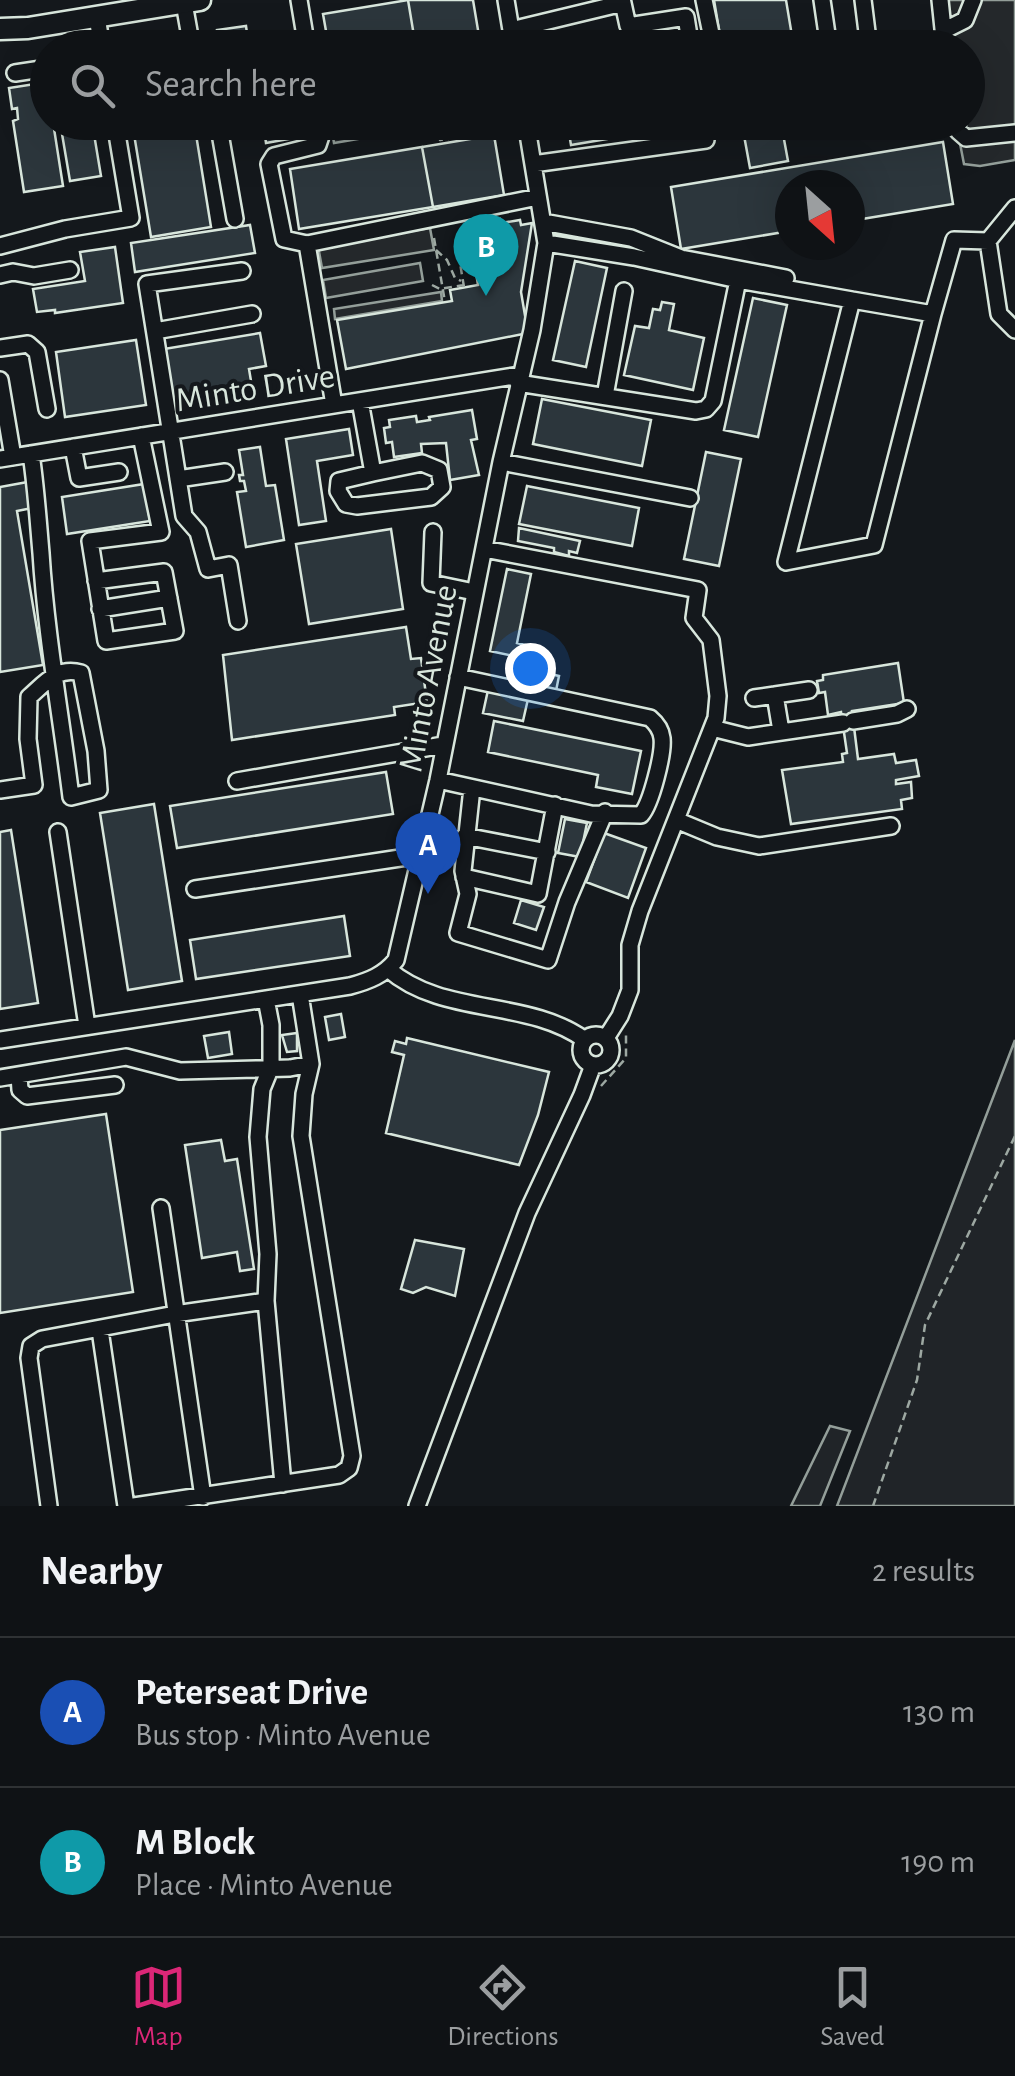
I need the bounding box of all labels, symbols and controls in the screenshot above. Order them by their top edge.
search box [30,30,985,140]
icon: search [65,58,120,113]
text: Search here [145,66,317,104]
north arrow [775,170,865,260]
pin: B [454,214,518,296]
street label: Minto Drive [173,359,337,418]
street label: Minto Avenue [393,582,464,775]
your location [505,643,556,694]
pin: A [396,812,460,894]
text: Nearby [40,1550,163,1592]
text: 2 results [872,1555,975,1587]
text: Peterseat Drive [135,1674,368,1712]
text: A [63,1696,82,1728]
text: 130 m [903,1696,975,1728]
text: Bus stop · Minto Avenue [135,1719,431,1751]
text: M Block [135,1824,255,1862]
text: B [63,1846,82,1878]
text: 190 m [901,1846,975,1878]
text: Place · Minto Avenue [135,1869,393,1901]
tab: Map [131,1960,186,2054]
tab: Directions [447,1960,559,2054]
tab: Saved [820,1960,884,2054]

